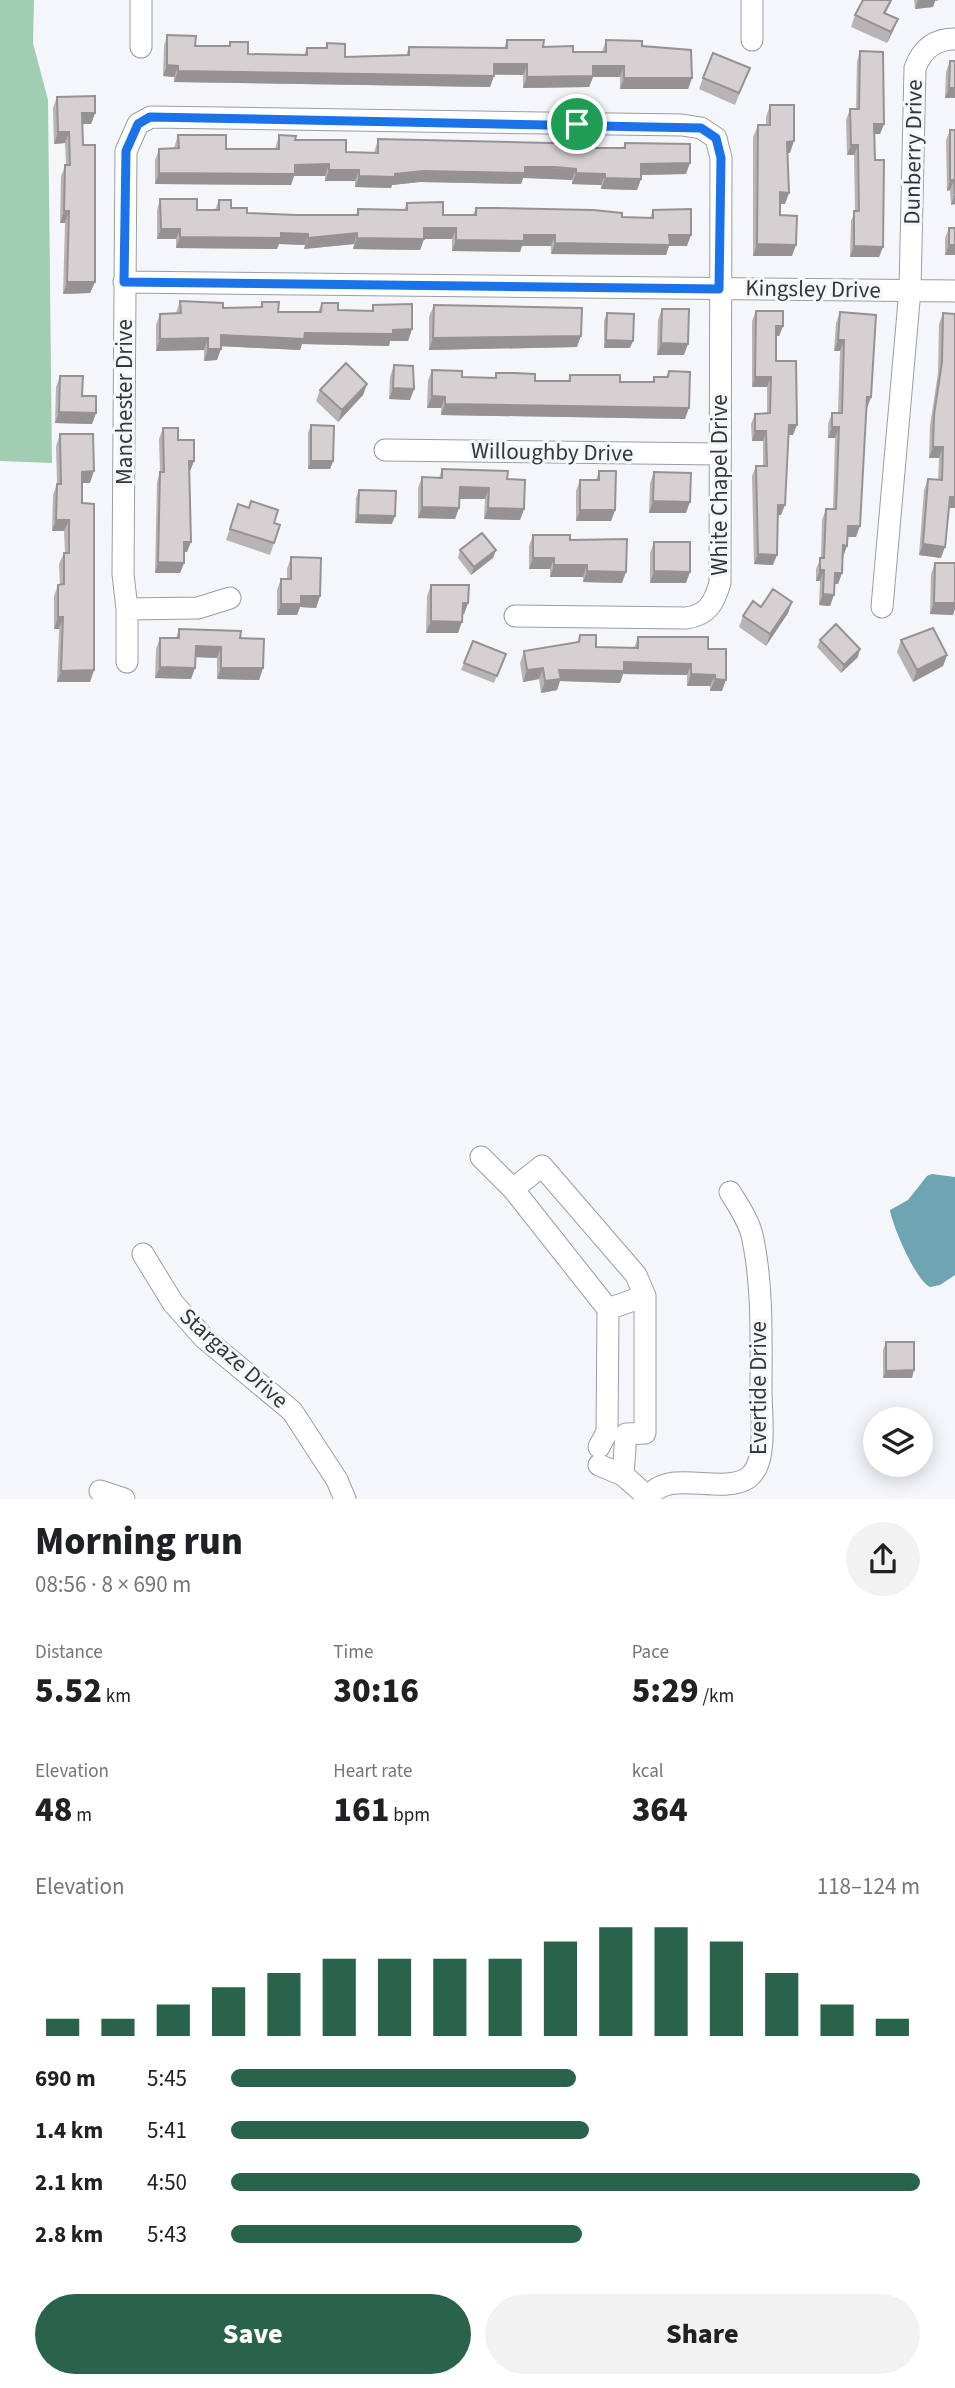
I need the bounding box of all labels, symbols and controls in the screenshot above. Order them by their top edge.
street label: Dunberry Drive [895,79,931,225]
pin [547,94,607,154]
icon: arrive [558,105,596,143]
street label: Kingsley Drive [745,271,881,307]
street label: Manchester Drive [108,319,141,485]
street label: White Chapel Drive [703,394,736,576]
street label: Willoughby Drive [471,434,633,470]
street label: Stargaze Drive [172,1300,296,1416]
street label: Evertide Drive [742,1321,775,1455]
map controls [863,1407,933,1477]
button: layers [863,1407,933,1477]
text: Morning run [35,1515,243,1569]
button: share [846,1522,920,1596]
text: 08:56 · 8 × 690 m [35,1568,191,1601]
text: Distance [35,1639,103,1666]
text: Time [333,1639,373,1666]
text: Pace [632,1639,669,1666]
text: 5.52 [35,1666,102,1716]
text: 30:16 [333,1666,419,1716]
text: 5:29 [632,1666,699,1716]
text: km [102,1683,131,1710]
text: /km [699,1683,734,1710]
text: Elevation [35,1758,109,1785]
text: Heart rate [333,1758,412,1785]
text: kcal [632,1758,664,1785]
text: 48 [35,1785,72,1835]
text: 161 [333,1785,389,1835]
text: 364 [632,1785,688,1835]
text: m [72,1802,92,1829]
text: bpm [389,1802,430,1829]
text: Elevation [35,1870,125,1903]
text: 118–124 m [817,1870,920,1903]
text: 690 m [35,2062,96,2095]
text: 5:45 [147,2062,187,2095]
text: 1.4 km [35,2114,103,2147]
text: 5:41 [147,2114,187,2147]
text: 2.1 km [35,2166,103,2199]
text: 4:50 [147,2166,187,2199]
text: 2.8 km [35,2218,103,2251]
text: 5:43 [147,2218,187,2251]
button: Save [35,2294,471,2374]
button: Share [485,2294,920,2374]

